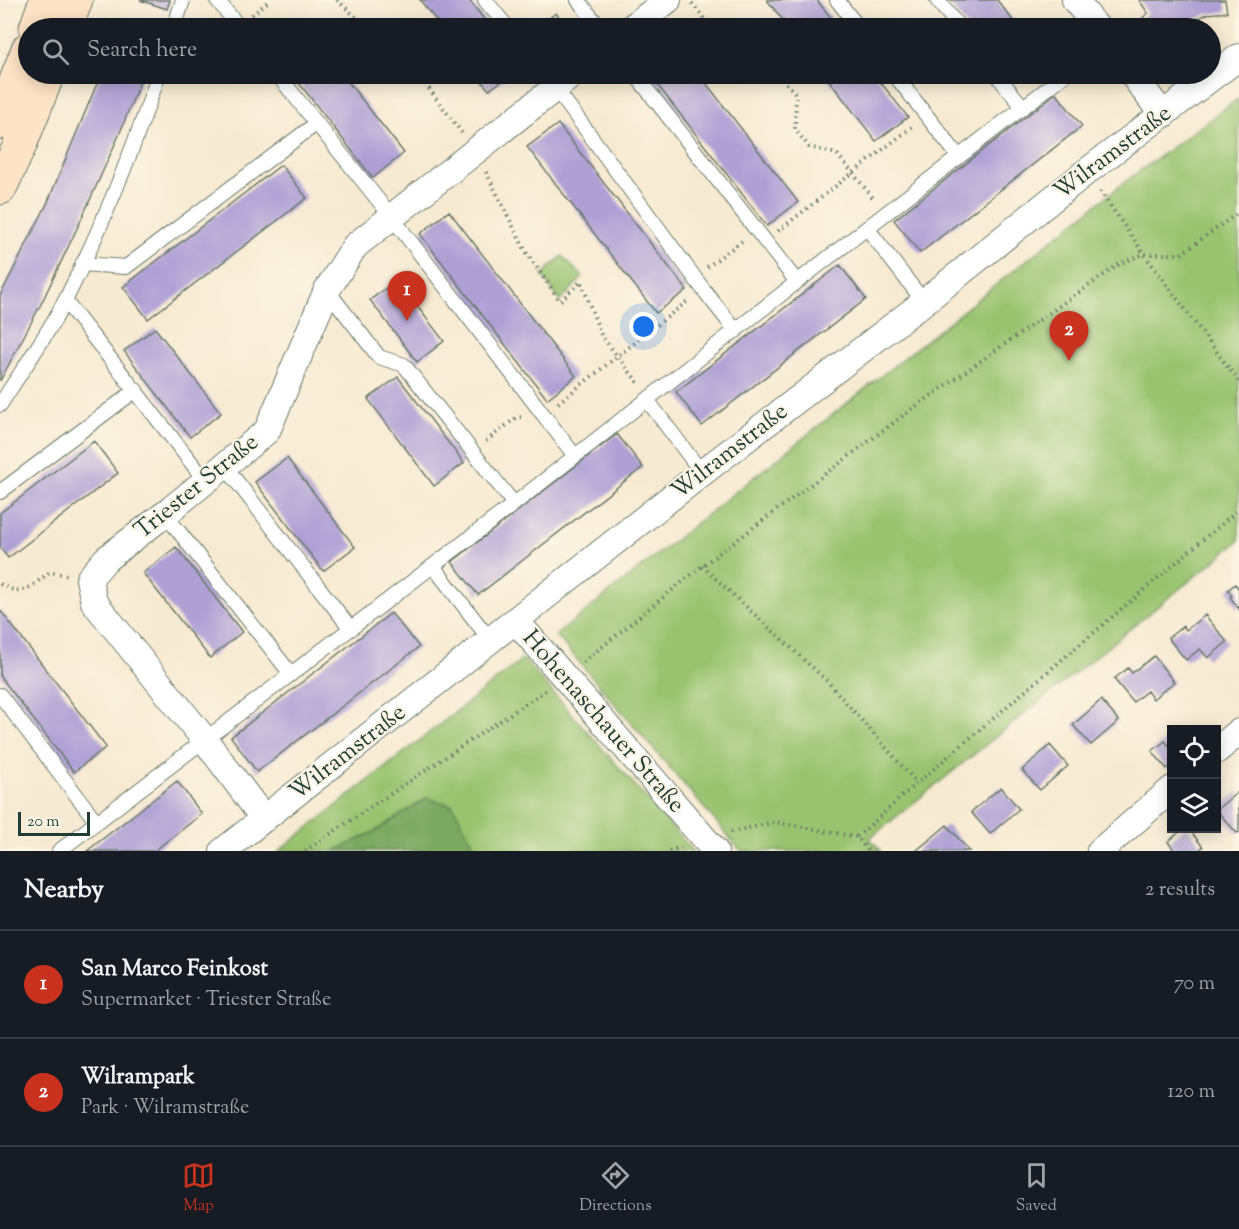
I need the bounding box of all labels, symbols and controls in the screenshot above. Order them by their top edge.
search box [18,18,1221,84]
icon: search [39,35,72,68]
text: Search here [87,35,197,67]
street label: Wilramstraße [1047,97,1179,209]
pin: 1 [388,272,426,321]
your location [629,312,658,341]
pin: 2 [1050,312,1088,361]
street label: Wilramstraße [664,396,796,508]
street label: Triester Straße [128,426,266,548]
street label: Hohenaschauer Straße [514,623,692,821]
street label: Wilramstraße [282,697,414,809]
map controls [1167,725,1221,833]
button: locate [1167,725,1221,779]
button: layers [1167,779,1221,833]
scale bar [18,809,90,836]
text: 20 m [27,811,60,834]
text: Nearby [24,872,104,909]
text: 2 results [1145,876,1215,905]
text: San Marco Feinkost [81,954,268,986]
text: 1 [40,970,47,999]
text: 70 m [1174,970,1215,999]
text: Supermarket · Triester Straße [81,986,331,1015]
text: Wilrampark [81,1062,195,1094]
text: 2 [39,1078,48,1107]
text: 120 m [1167,1078,1215,1107]
text: Park · Wilramstraße [81,1094,249,1123]
tab: Map [182,1159,215,1218]
tab: Directions [579,1159,652,1218]
tab: Saved [1016,1159,1057,1218]

